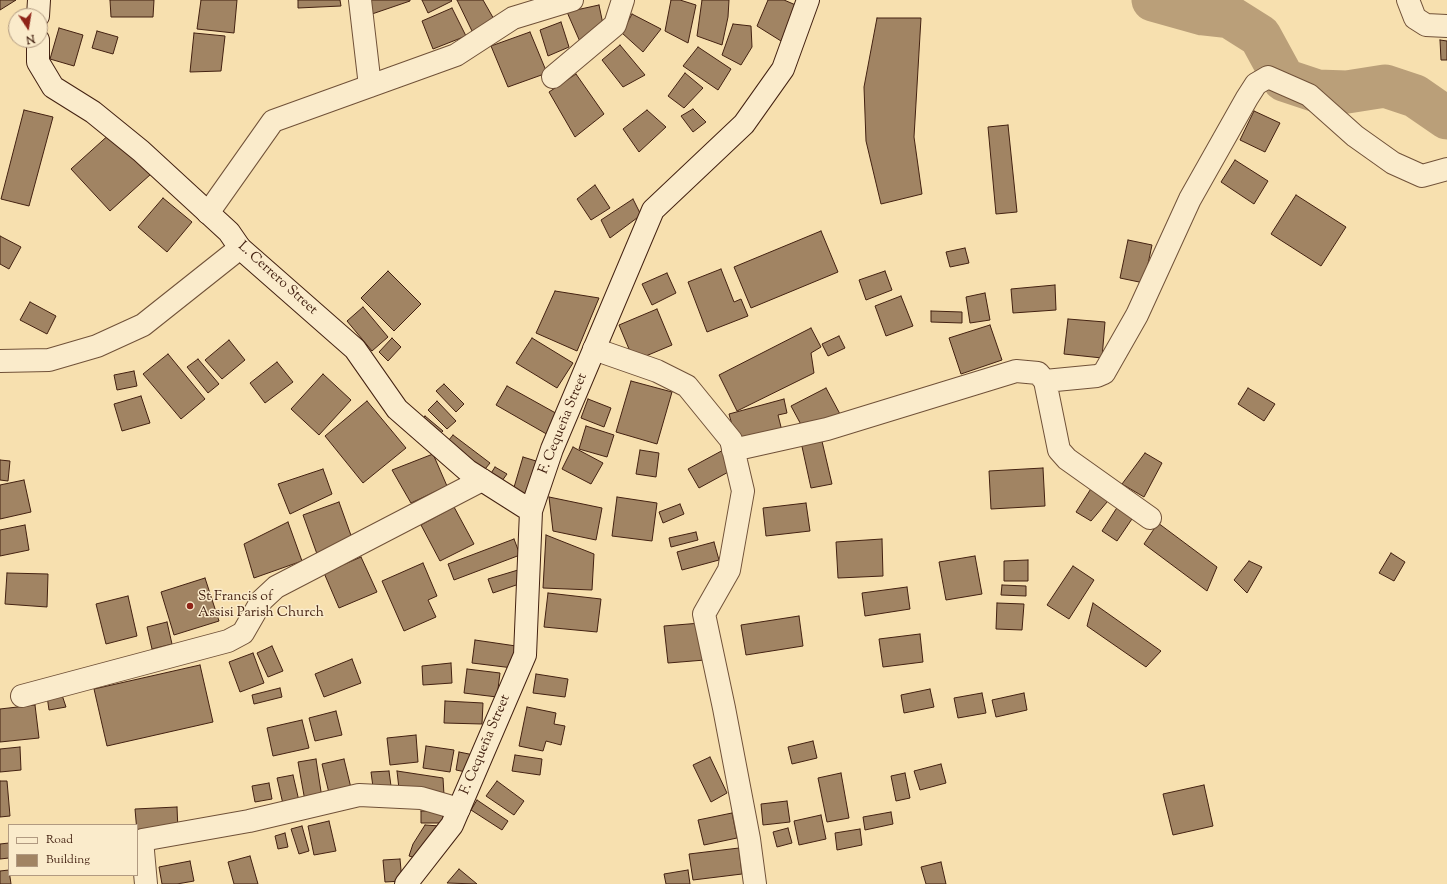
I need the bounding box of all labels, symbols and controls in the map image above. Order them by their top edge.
north arrow [8,8,48,48]
text: N [24,30,36,47]
street label: L. Cerrero Street [234,239,320,319]
street label: F. Cequeña Street [536,371,592,477]
place label: St Francis of Assisi Parish Church [198,590,324,622]
marker: St Francis of Assisi Parish Church [185,601,195,611]
street label: F. Cequeña Street [457,692,515,798]
legend [8,824,138,876]
text: Road [46,831,73,849]
text: Building [46,851,90,869]

